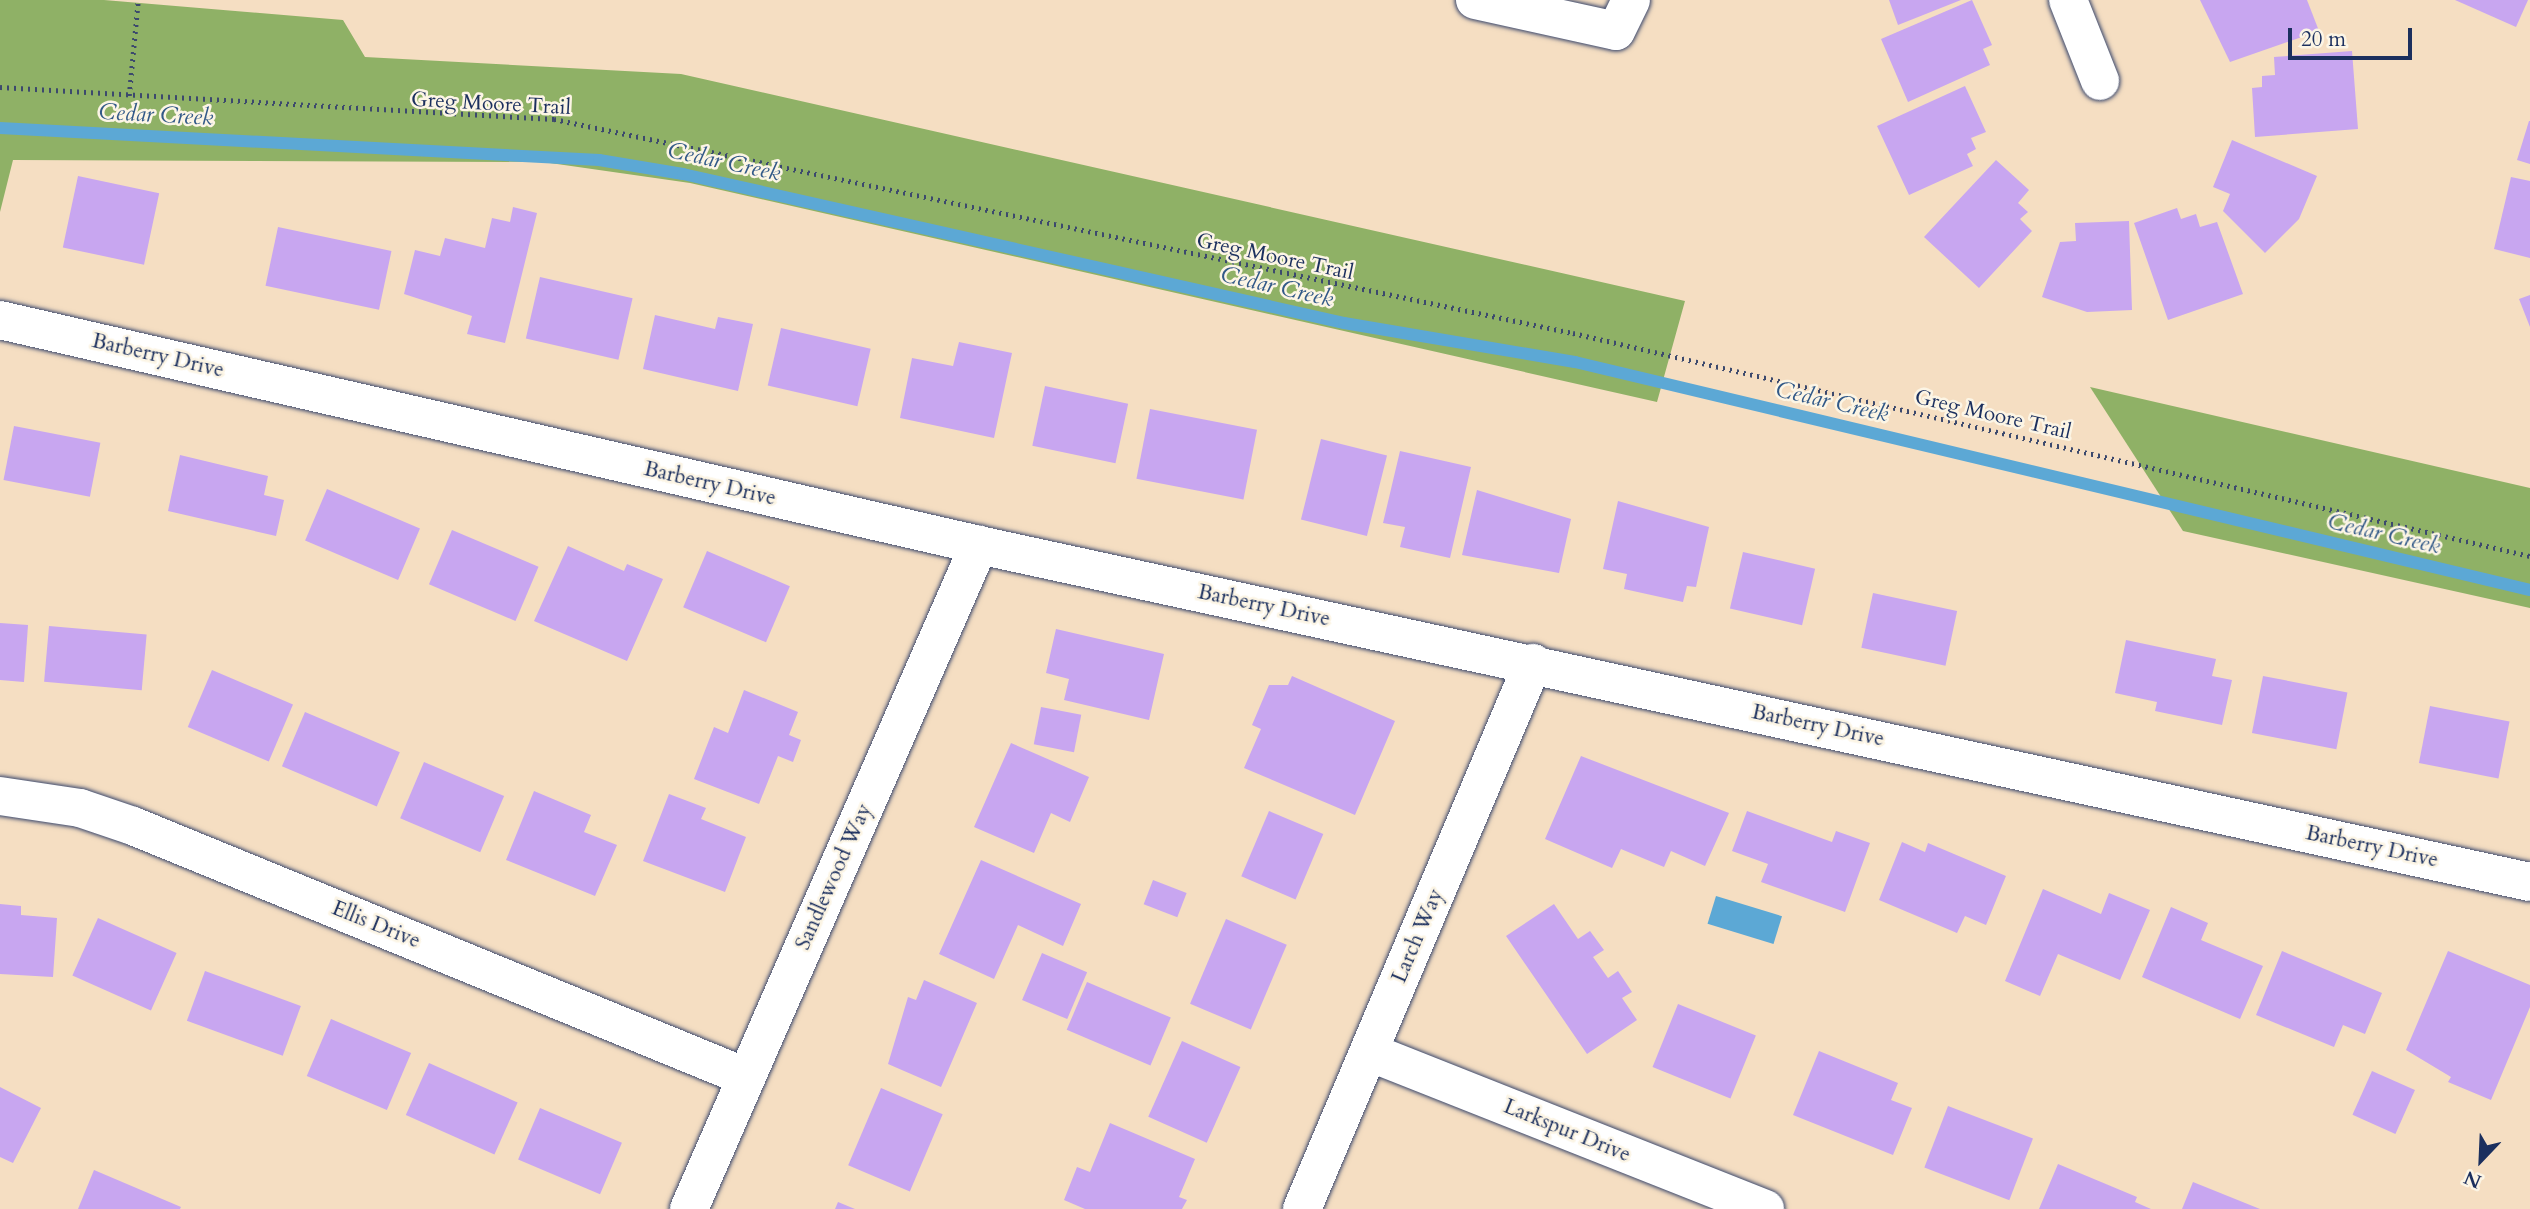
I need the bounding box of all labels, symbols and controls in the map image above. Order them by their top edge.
scale bar [2292,14,2416,58]
text: 20 m [2301,25,2346,54]
street label: Greg Moore Trail [410,87,572,121]
water label: Cedar Creek [98,98,214,132]
water label: Cedar Creek [665,137,783,187]
street label: Greg Moore Trail [1194,228,1356,286]
water label: Cedar Creek [1218,261,1336,313]
street label: Barberry Drive [90,329,226,383]
water label: Cedar Creek [1773,376,1891,428]
street label: Greg Moore Trail [1912,385,2074,445]
street label: Barberry Drive [642,457,778,511]
water label: Cedar Creek [2325,508,2443,560]
street label: Barberry Drive [1196,580,1332,632]
street label: Barberry Drive [1750,700,1886,752]
street label: Sandlewood Way [790,800,878,954]
street label: Barberry Drive [2304,821,2440,873]
street label: Larch Way [1387,885,1449,987]
street label: Ellis Drive [328,896,424,954]
street label: Larkspur Drive [1500,1094,1634,1168]
north arrow [2446,1125,2516,1195]
text: N [2460,1164,2485,1195]

